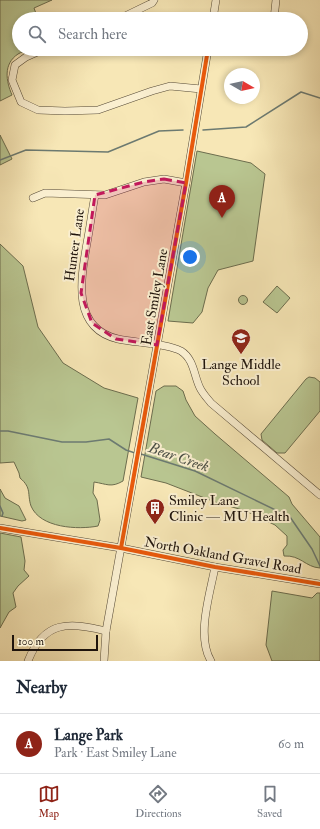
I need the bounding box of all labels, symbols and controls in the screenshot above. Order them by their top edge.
search box [12,12,308,56]
icon: search [26,23,48,45]
text: Search here [58,25,127,44]
north arrow [224,68,260,104]
pin: A [209,185,235,218]
street label: Hunter Lane [61,207,88,283]
street label: East Smiley Lane [138,247,172,347]
your location [180,247,200,267]
school or university icon: Lange Middle School [230,327,252,355]
place label: Lange Middle School [201,356,281,389]
water label: Bear Creek [145,438,211,477]
place label: Smiley Lane Clinic — MU Health [169,492,290,525]
building icon: Smiley Lane Clinic — MU Health [144,497,166,525]
street label: North Oakland Gravel Road [143,533,303,578]
scale bar [12,633,98,652]
text: 100 m [18,635,44,648]
text: Nearby [16,677,67,698]
text: Lange Park [54,726,123,745]
text: A [25,736,33,752]
text: 60 m [278,736,304,752]
text: Park · East Smiley Lane [54,745,177,761]
tab: Map [38,783,60,820]
tab: Directions [135,783,182,820]
tab: Saved [257,783,282,820]

